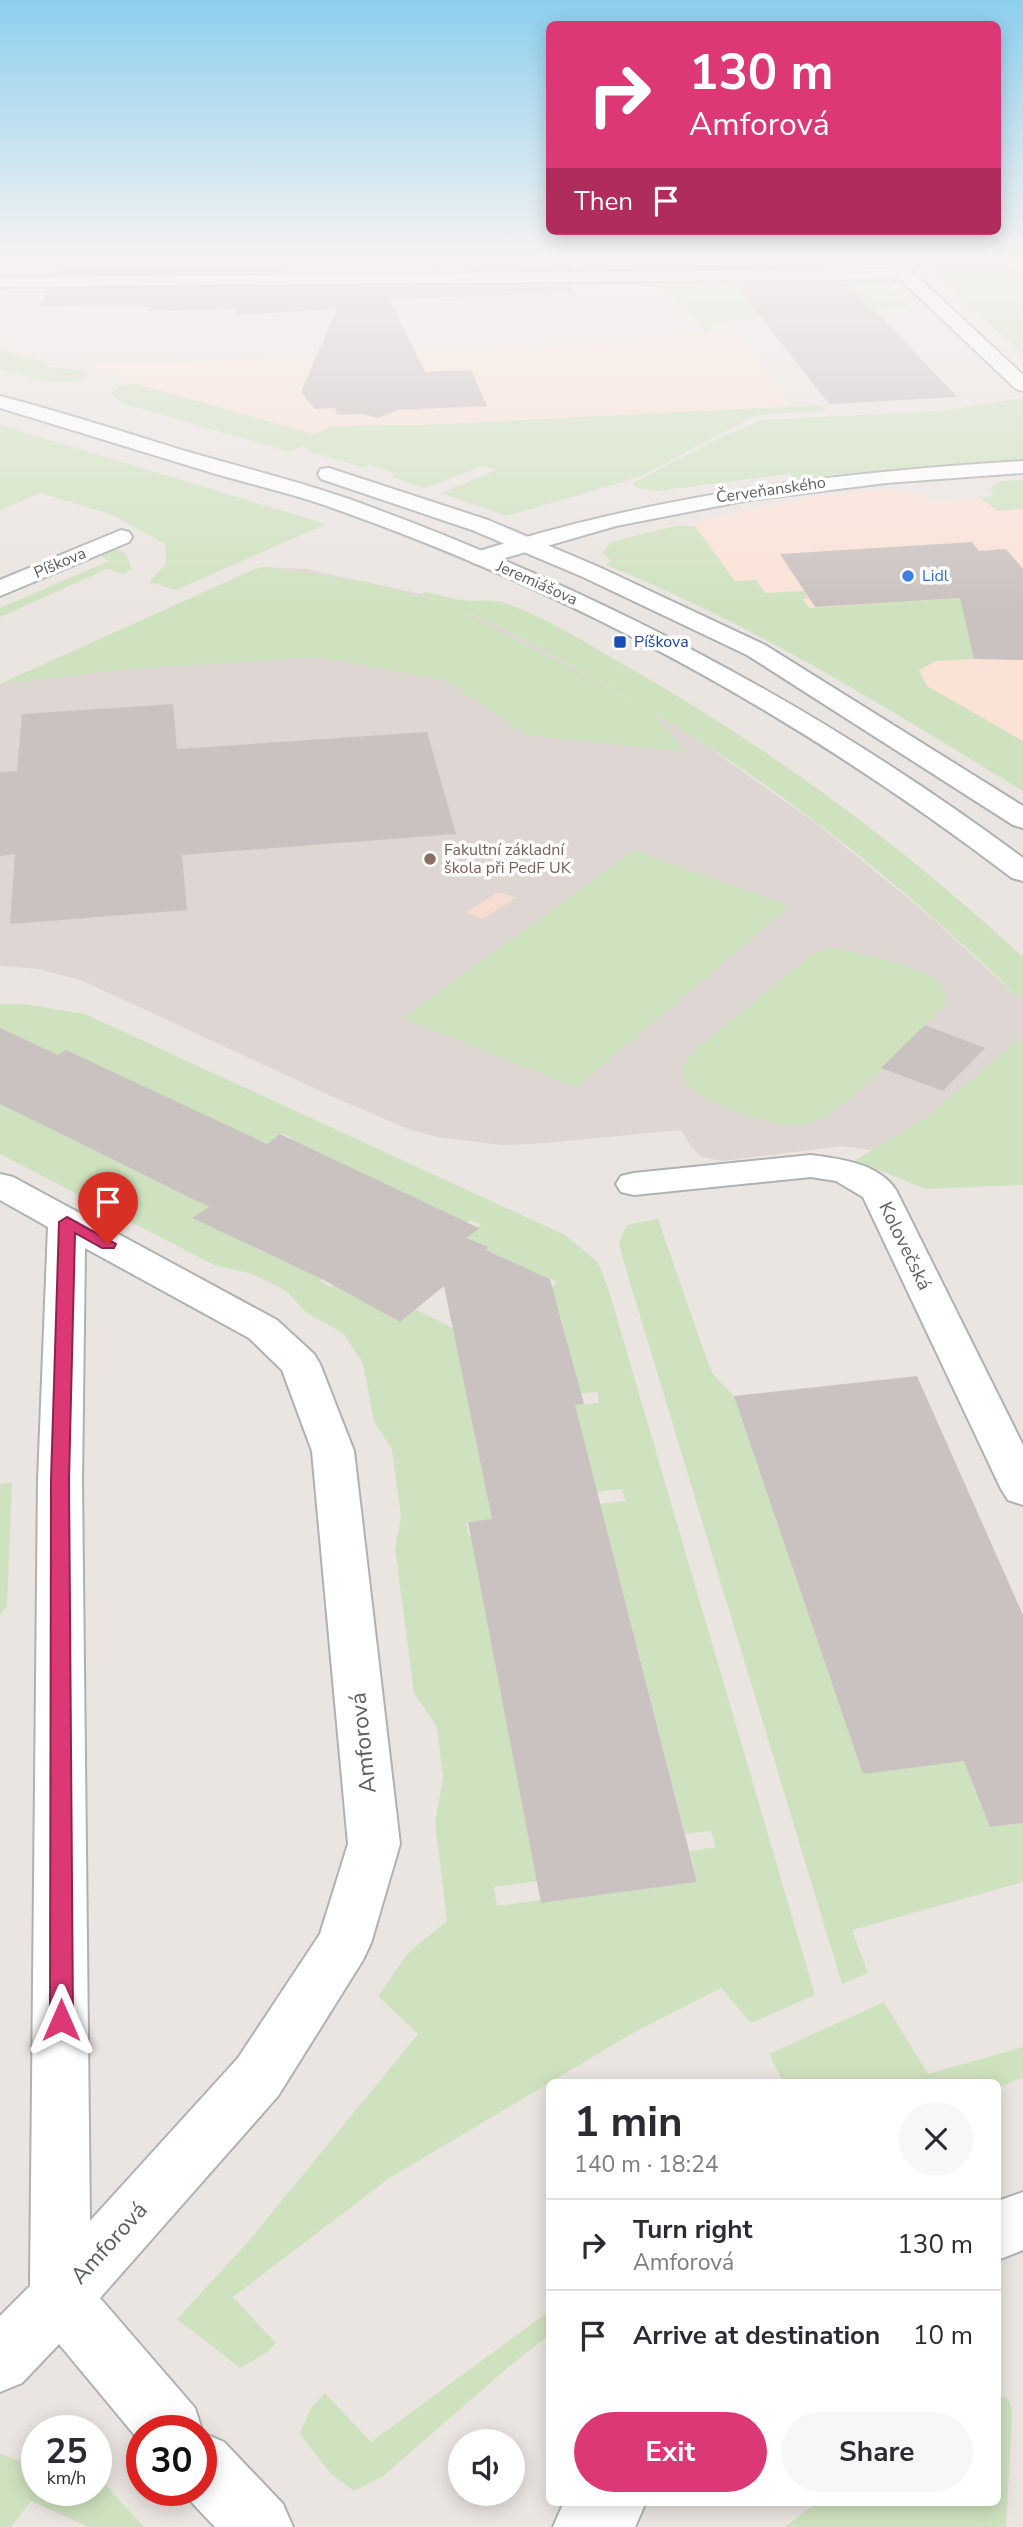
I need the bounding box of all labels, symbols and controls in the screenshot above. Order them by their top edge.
text: 130 m [689,39,833,106]
icon: right [574,49,665,140]
text: Amforová [689,103,830,146]
icon: arrive [647,182,685,220]
text: Then [574,184,633,219]
street label: Červeňanského [715,471,827,509]
street label: Píškova [31,542,89,584]
street label: Jeremiášova [492,555,581,611]
place label: Lidl [922,565,949,587]
marker: Lidl [900,568,916,584]
place label: Píškova [634,631,689,653]
marker: Píškova [612,634,628,650]
place label: Fakultní základní škola při PedF UK [444,839,572,879]
marker: Fakultní základní škola při PedF UK [422,851,438,867]
pin [78,1172,138,1244]
icon: arrive [89,1183,127,1221]
street label: Kolovečská [872,1197,938,1295]
street label: Amforová [342,1691,384,1795]
position arrow [24,1983,98,2057]
text: 1 min [574,2094,683,2151]
button: close [899,2102,973,2176]
text: 140 m · 18:24 [574,2149,719,2180]
street label: Amforová [64,2195,154,2291]
text: Turn right [633,2212,752,2247]
icon: right [574,2226,612,2264]
text: 130 m [897,2227,973,2262]
text: Amforová [633,2247,734,2278]
icon: arrive [574,2317,612,2355]
text: Arrive at destination [633,2318,880,2353]
text: 10 m [913,2318,973,2353]
button: Exit [574,2412,767,2492]
button: Share [781,2412,973,2492]
speed limit sign: 30 [126,2415,217,2506]
text: 25 [45,2428,88,2475]
map controls [448,2429,525,2506]
button: sound [448,2429,525,2506]
text: km/h [47,2466,86,2490]

